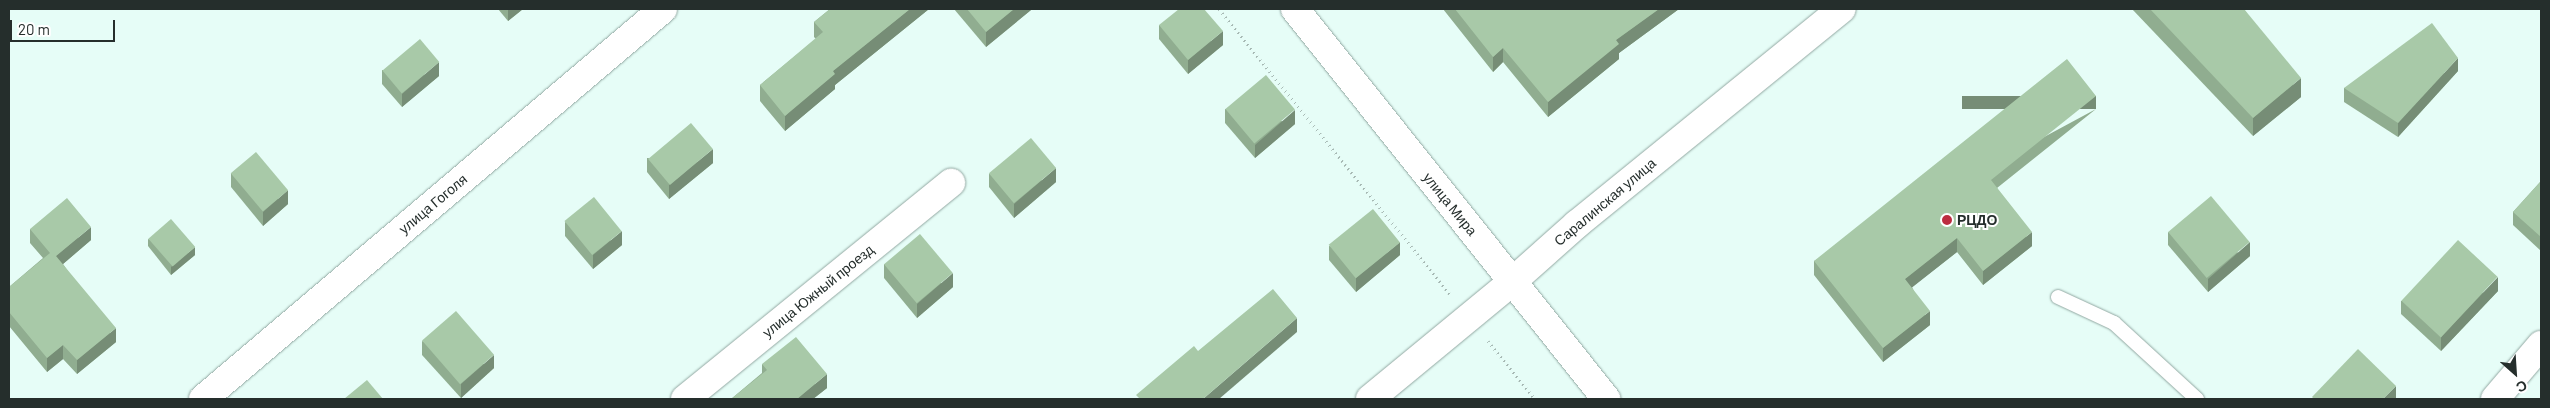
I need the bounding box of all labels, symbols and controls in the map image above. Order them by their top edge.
scale bar [12,10,118,42]
text: 20 m [18,20,50,38]
street label: Саралинская улица [1551,155,1659,249]
street label: улица Мира [1419,169,1481,239]
street label: улица Гоголя [396,171,470,237]
place label: РЦДО [1957,212,1997,228]
marker: РЦДО [1941,214,1953,226]
street label: улица Южный проезд [759,241,877,341]
north arrow [2490,348,2540,398]
text: С [2514,377,2530,397]

